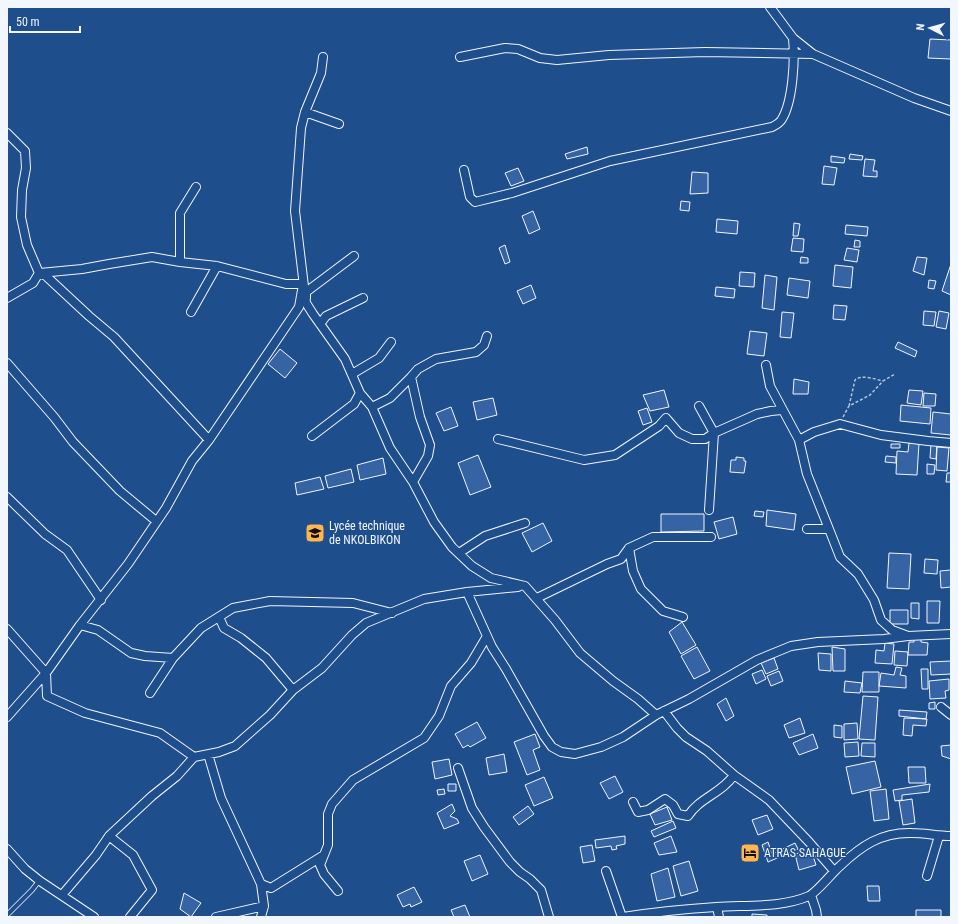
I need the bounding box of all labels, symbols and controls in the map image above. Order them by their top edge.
scale bar [10,8,80,34]
north arrow [910,8,950,48]
text: 50 m [16,15,40,29]
text: N [914,23,927,31]
place label: Lycée technique de NKOLBIKON [329,519,405,547]
school or university icon: Lycée technique de NKOLBIKON [304,522,326,544]
hotel icon: ATRAS SAHAGUE [739,842,761,864]
place label: ATRAS SAHAGUE [764,846,846,860]

